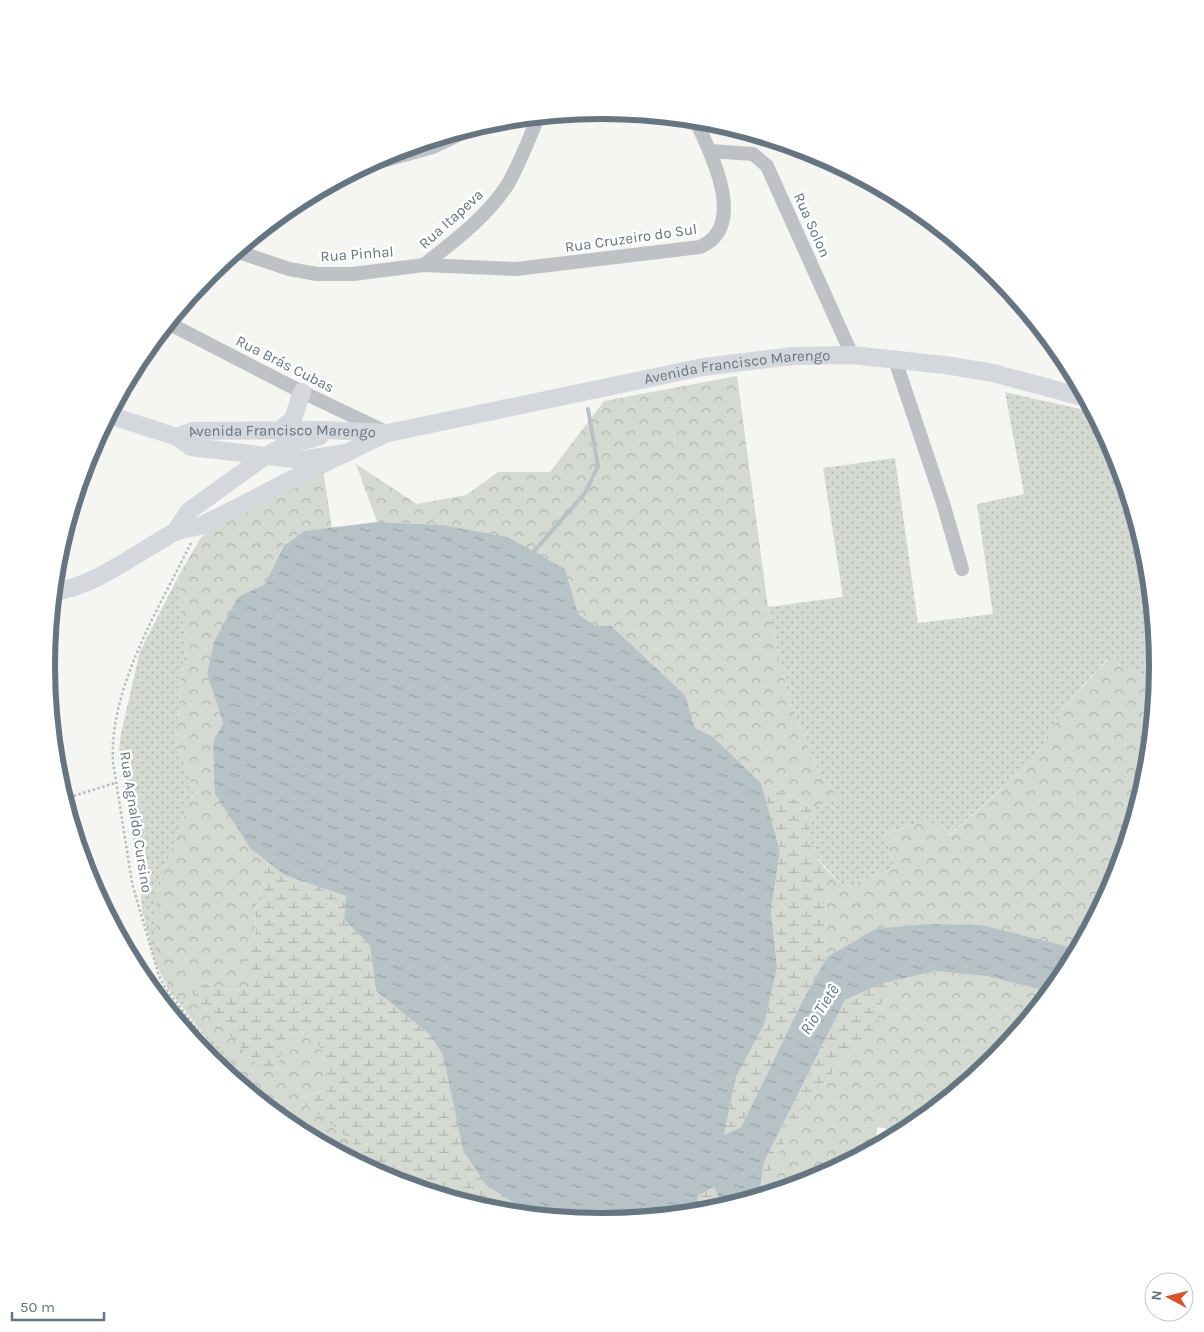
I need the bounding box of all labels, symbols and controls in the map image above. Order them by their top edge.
street label: Rua Itapeva [415,185,487,253]
street label: Rua Solon [790,190,834,260]
street label: Rua Cruzeiro do Sul [564,220,698,256]
street label: Rua Pinhal [320,242,394,266]
street label: Rua Brás Cubas [233,332,337,396]
street label: Avenida Francisco Marengo [642,346,830,388]
street label: Avenida Francisco Marengo [185,421,376,441]
street label: Rua Agnaldo Cursino [116,750,156,894]
water label: Rio Tietê [796,980,843,1038]
north arrow [1144,1272,1194,1322]
text: N [1148,1289,1166,1301]
scale bar [12,1290,105,1322]
text: 50 m [20,1298,55,1316]

